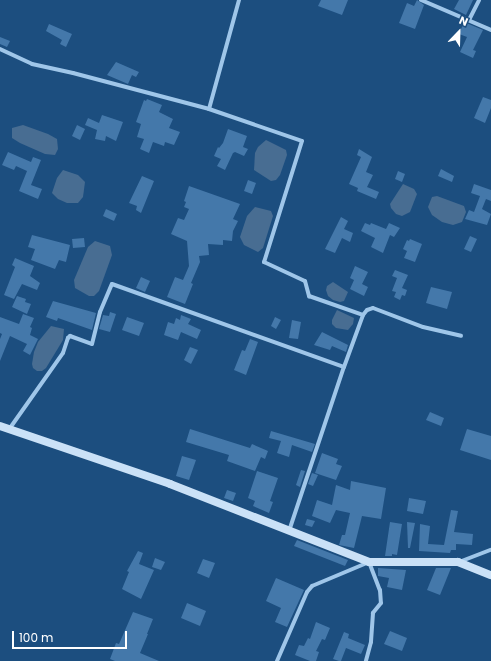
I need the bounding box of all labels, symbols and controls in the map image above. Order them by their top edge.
north arrow [439,12,479,52]
text: N [457,12,471,30]
scale bar [14,623,129,649]
text: 100 m [19,629,53,646]

